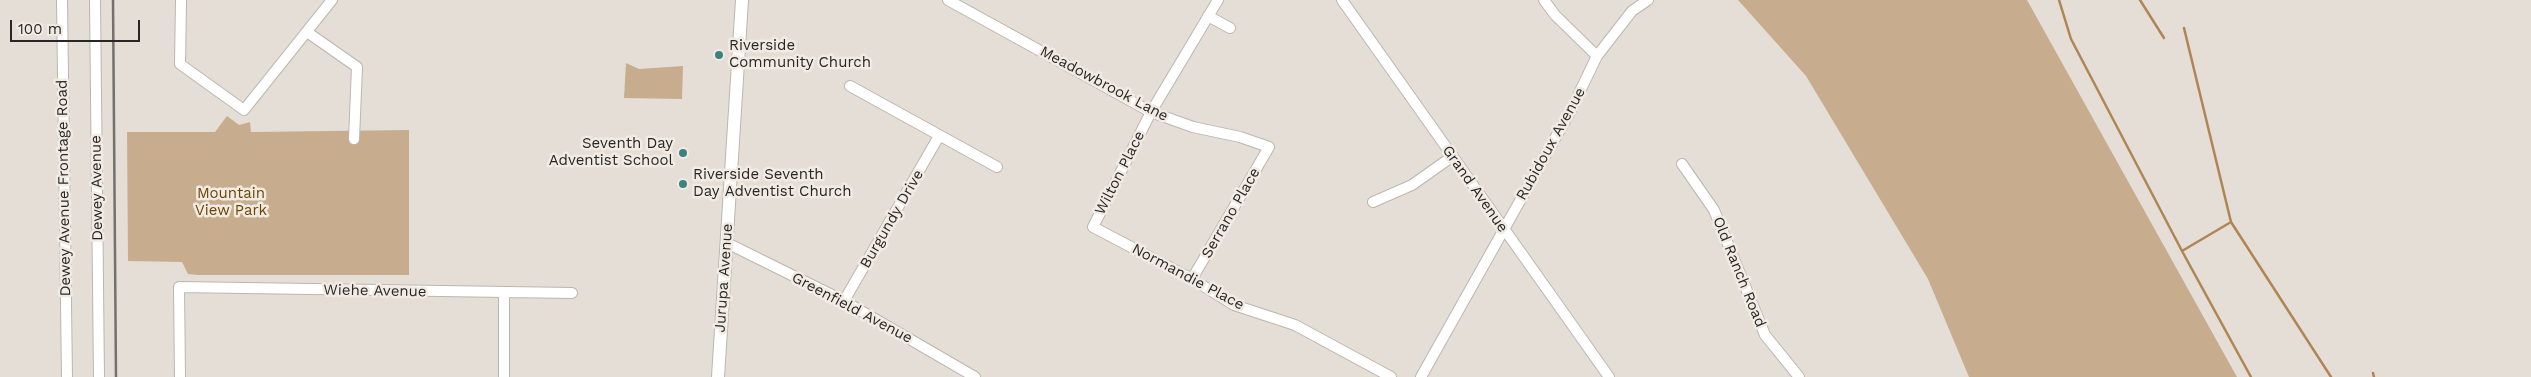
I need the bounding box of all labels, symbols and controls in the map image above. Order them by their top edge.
scale bar [12,10,142,42]
text: 100 m [18,20,62,38]
place label: Riverside Community Church [729,37,871,72]
street label: Meadowbrook Lane [1037,43,1171,125]
marker: Riverside Community Church [713,49,725,61]
street label: Dewey Avenue Frontage Road [53,80,75,296]
street label: Rubidoux Avenue [1513,84,1589,204]
street label: Wilton Place [1091,128,1149,218]
street label: Dewey Avenue [87,135,107,241]
place label: Seventh Day Adventist School [549,135,673,170]
street label: Grand Avenue [1438,142,1512,236]
marker: Seventh Day Adventist School [677,147,689,159]
street label: Serrano Place [1198,165,1264,261]
place label: Riverside Seventh Day Adventist Church [693,166,852,201]
street label: Burgundy Drive [856,166,928,272]
marker: Riverside Seventh Day Adventist Church [677,178,689,190]
park label: Mountain View Park [195,185,267,220]
street label: Old Ranch Road [1709,214,1769,330]
street label: Jurupa Avenue [711,223,737,333]
street label: Normandie Place [1129,240,1247,314]
street label: Greenfield Avenue [789,269,915,347]
street label: Wiehe Avenue [323,281,427,301]

